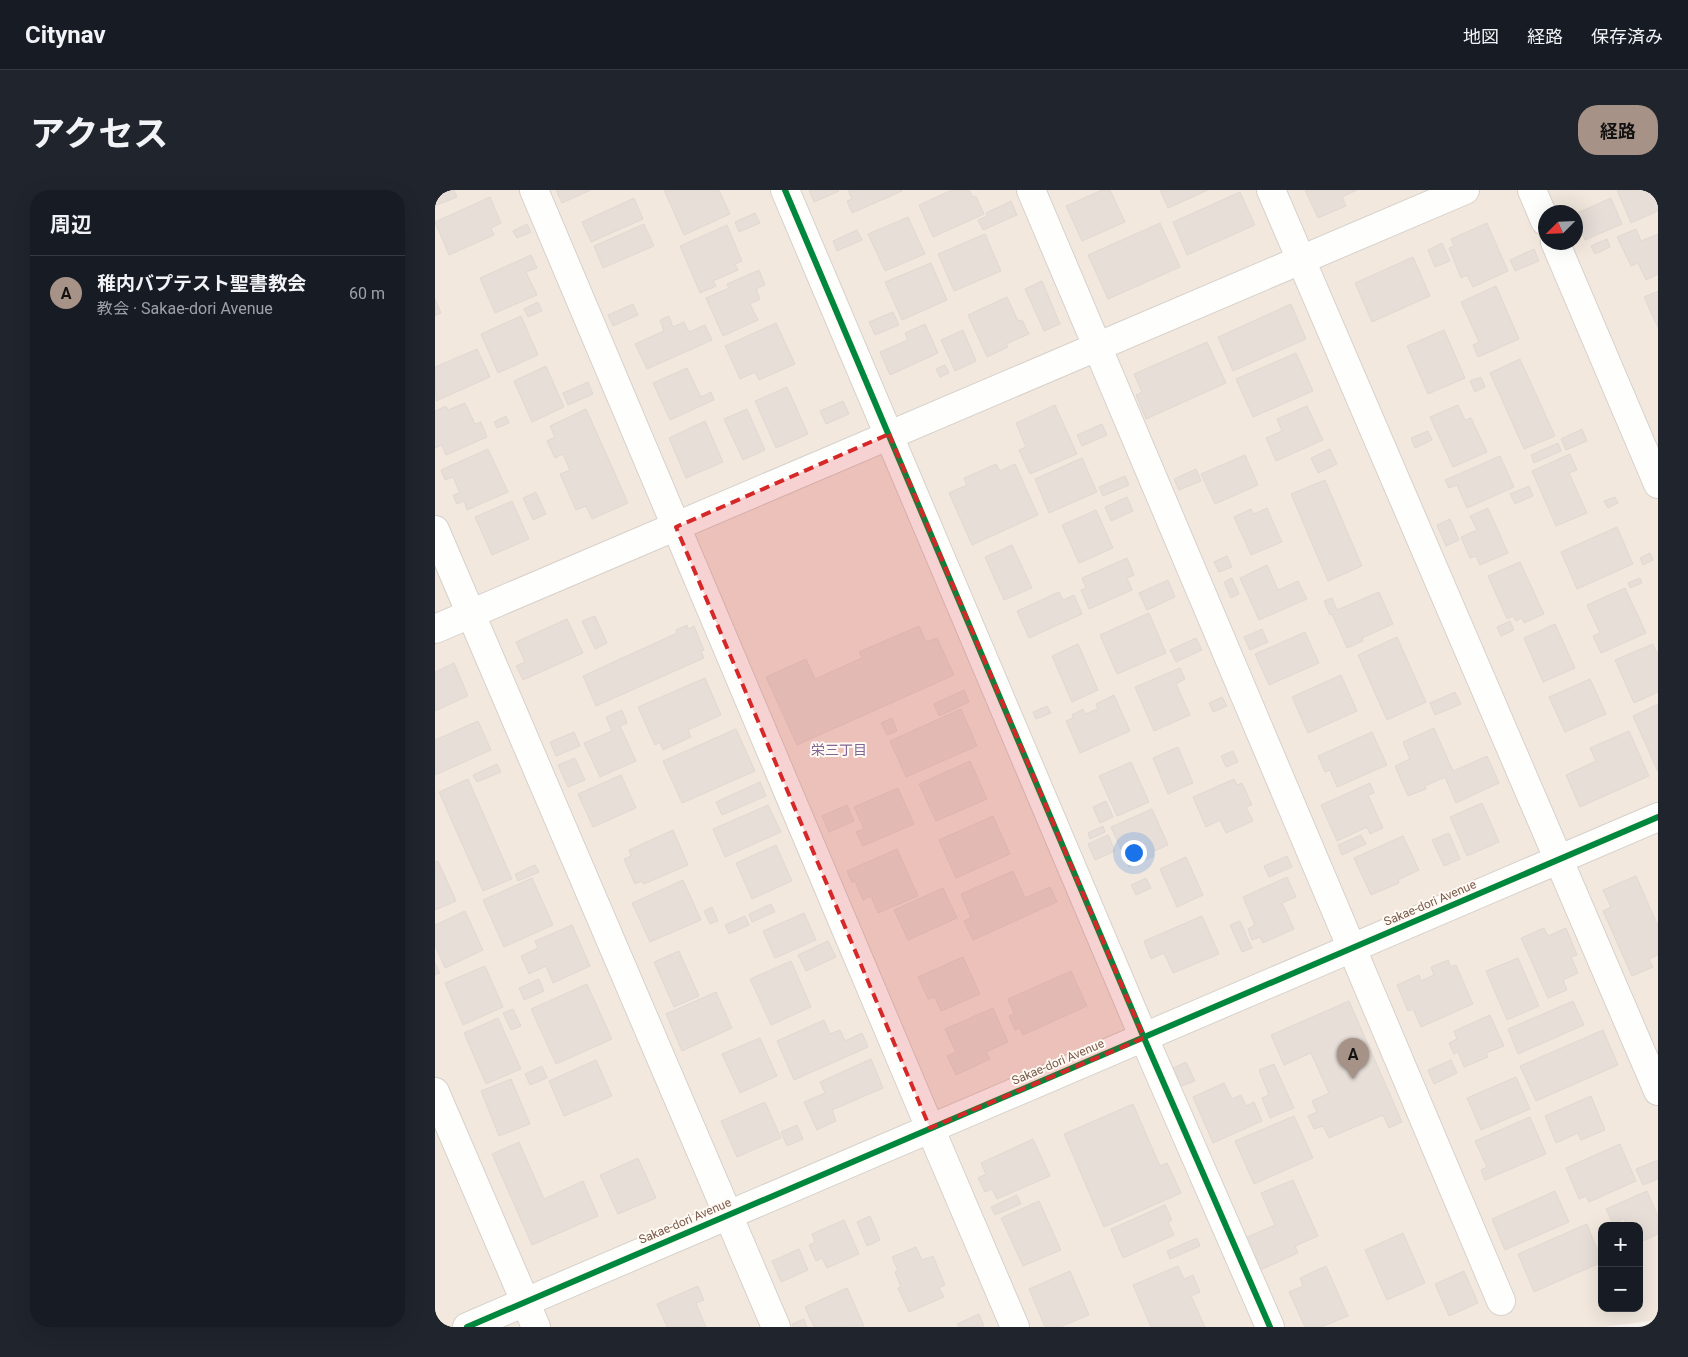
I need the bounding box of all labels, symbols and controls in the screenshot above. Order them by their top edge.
text: Citynav [25,21,106,49]
text: 地図 [1463,26,1499,47]
text: 経路 [1527,26,1563,47]
text: 保存済み [1591,26,1663,47]
button: 経路 [1578,105,1658,155]
text: アクセス [30,114,168,155]
north arrow [1538,205,1583,250]
text: 周辺 [50,213,92,237]
text: 稚内バプテスト聖書教会 [97,272,306,295]
text: A [61,284,71,303]
text: 60 m [349,284,385,303]
text: 教会 · Sakae-dori Avenue [97,299,273,318]
district label: 栄三丁目 [811,742,867,758]
your location [1121,840,1147,866]
street label: Sakae-dori Avenue [1382,877,1478,929]
street label: Sakae-dori Avenue [1010,1036,1106,1088]
pin: A [1337,1038,1369,1079]
street label: Sakae-dori Avenue [637,1195,733,1247]
map controls [1598,1222,1643,1312]
button: + [1598,1222,1643,1267]
button: − [1598,1267,1643,1312]

